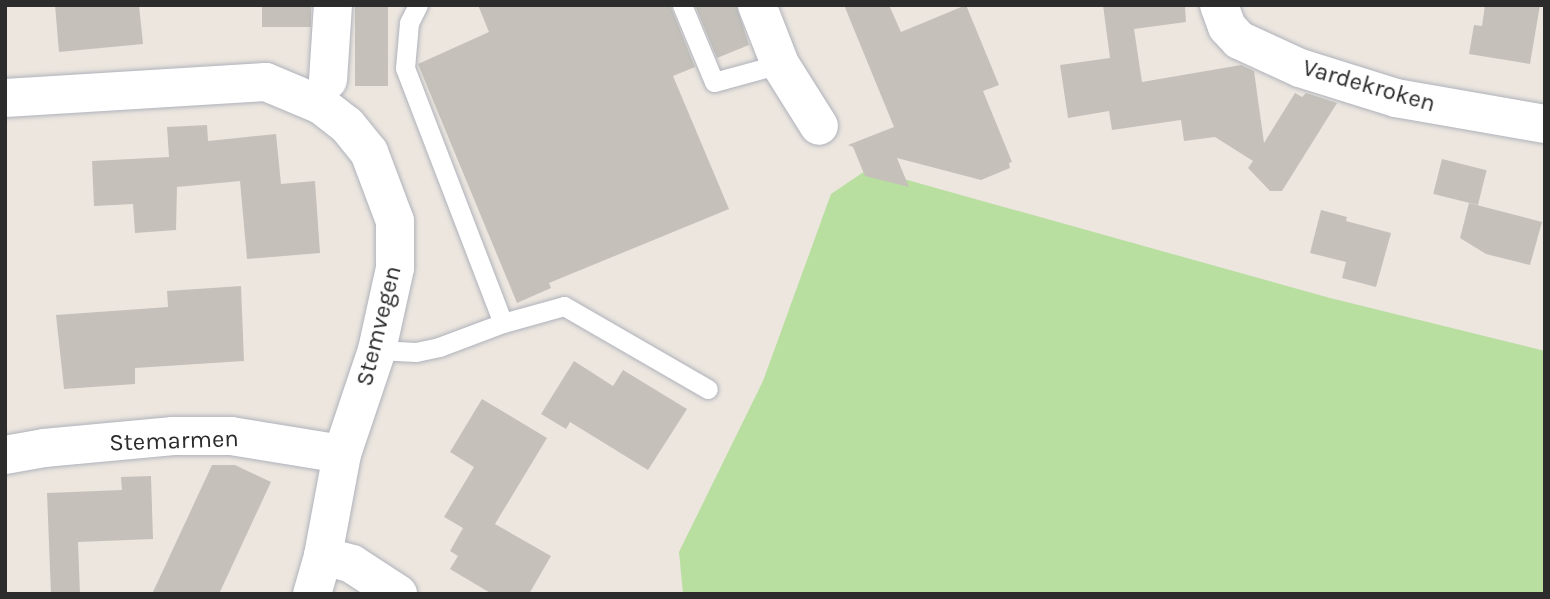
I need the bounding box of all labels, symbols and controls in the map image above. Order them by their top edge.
street label: Vardekroken [1299,53,1439,119]
street label: Stemvegen [350,263,408,389]
street label: Stemarmen [109,424,239,458]

